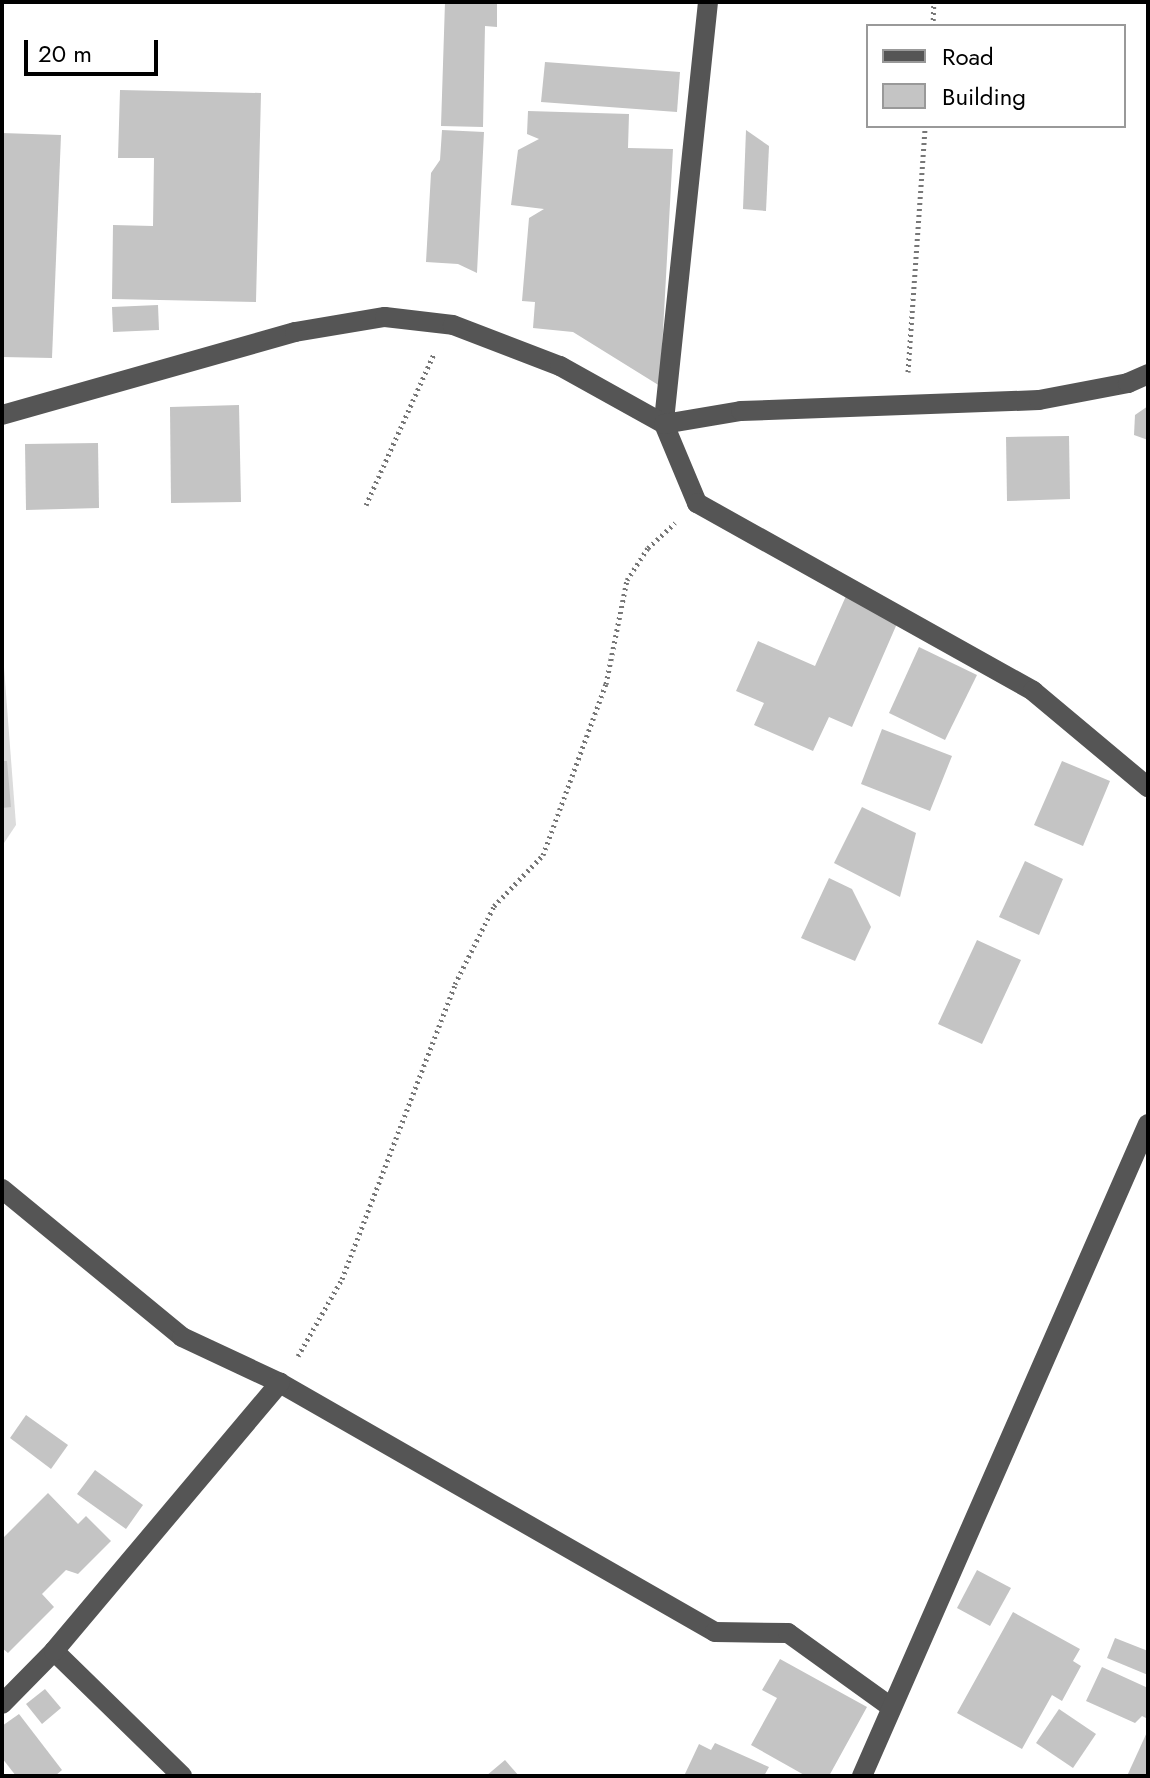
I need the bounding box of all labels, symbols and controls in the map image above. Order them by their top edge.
scale bar [28,24,162,74]
legend [866,24,1126,128]
text: 20 m [38,36,92,71]
text: Road [942,39,994,74]
text: Building [942,79,1026,114]

